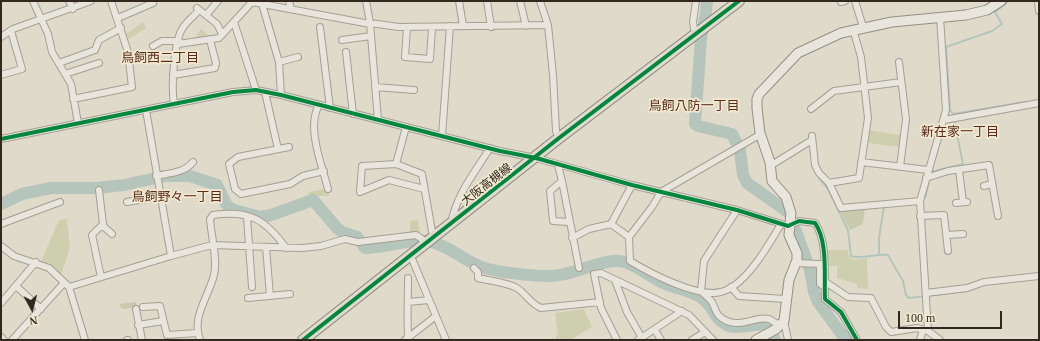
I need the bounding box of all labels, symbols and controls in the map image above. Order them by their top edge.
district label: 鳥飼西二丁目 [121,49,199,65]
district label: 鳥飼八防一丁目 [649,97,739,113]
district label: 新在家一丁目 [921,123,999,139]
street label: 大阪高槻線 [458,160,514,208]
district label: 鳥飼野々一丁目 [132,188,222,204]
north arrow [12,289,52,329]
scale bar [900,303,1004,329]
text: 100 m [905,311,935,325]
text: N [29,314,38,327]

